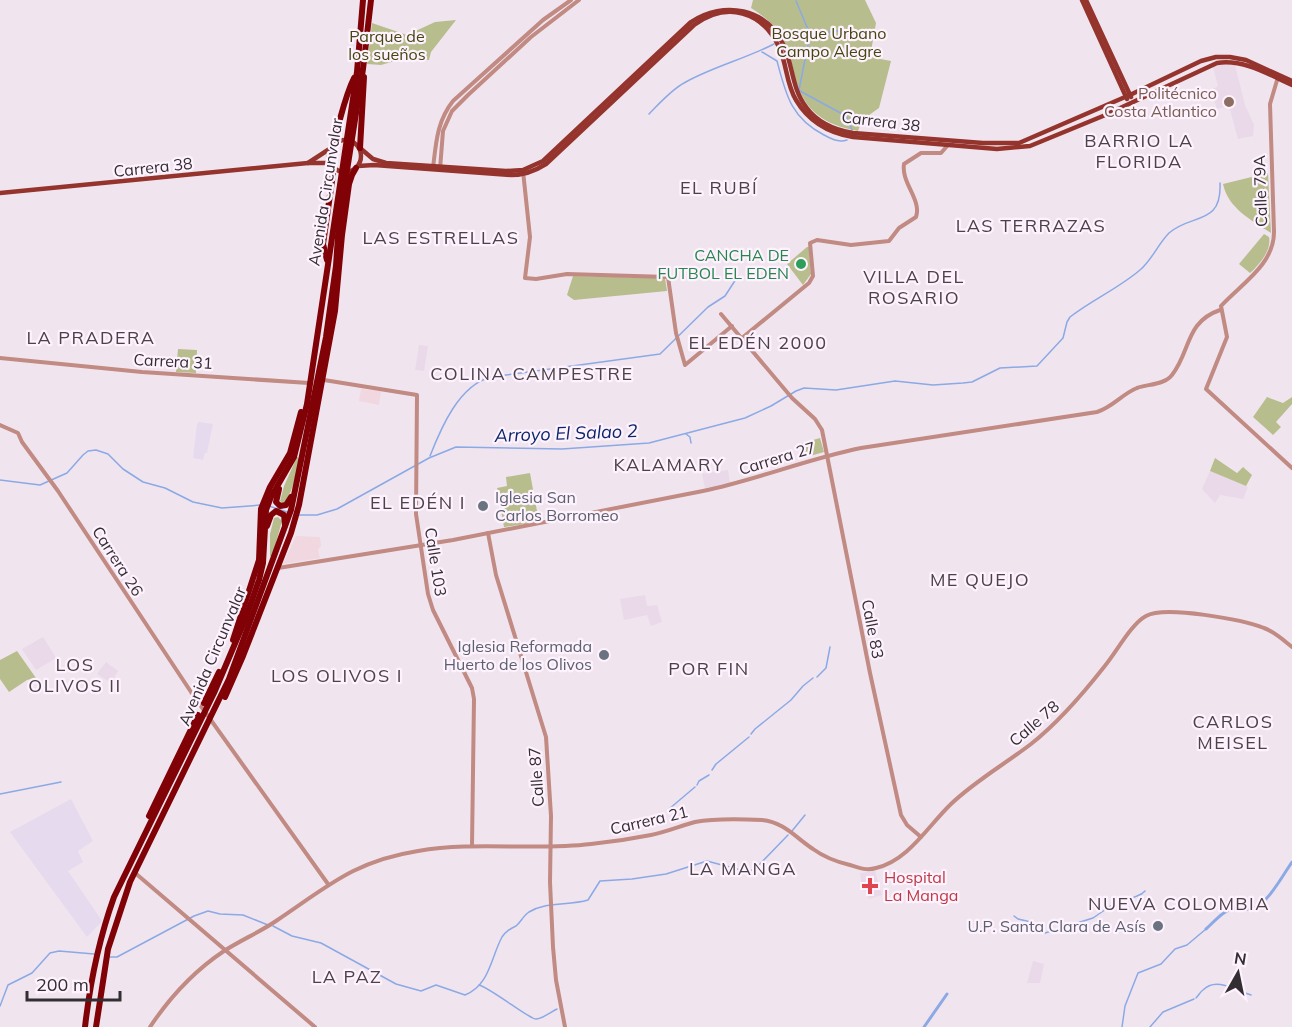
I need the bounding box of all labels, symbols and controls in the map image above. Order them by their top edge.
park label: Bosque Urbano Campo Alegre [772,23,886,61]
park label: Parque de los sueños [348,26,426,64]
place label: Politécnico Costa Atlantico [1104,83,1217,121]
marker: Politécnico Costa Atlantico [1222,95,1236,109]
street label: Carrera 38 [840,106,922,136]
street label: Avenida Circunvalar [303,117,347,267]
district label: BARRIO LA FLORIDA [1084,129,1194,173]
street label: Carrera 38 [113,153,193,181]
street label: Calle 79A [1249,155,1271,227]
district label: EL RUBÍ [680,176,758,199]
district label: LAS TERRAZAS [956,214,1106,237]
district label: LAS ESTRELLAS [363,226,519,249]
place label: CANCHA DE FUTBOL EL EDEN [658,245,789,283]
marker: CANCHA DE FUTBOL EL EDEN [794,257,808,271]
district label: VILLA DEL ROSARIO [863,265,965,309]
district label: LA PRADERA [26,326,156,349]
district label: EL EDÉN 2000 [688,331,828,354]
street label: Carrera 31 [133,349,213,373]
district label: COLINA CAMPESTRE [430,362,634,385]
water label: Arroyo El Salao 2 [493,419,638,447]
street label: Carrera 27 [736,437,818,479]
district label: KALAMARY [614,453,724,476]
place label: Iglesia San Carlos Borromeo [495,487,619,525]
district label: EL EDÉN I [370,491,466,514]
marker: Iglesia San Carlos Borromeo [476,499,490,513]
street label: Carrera 26 [88,522,148,600]
street label: Calle 103 [421,526,451,598]
district label: ME QUEJO [930,568,1030,591]
street label: Avenida Circunvalar [174,583,250,729]
street label: Calle 83 [857,598,889,660]
place label: Iglesia Reformada Huerto de los Olivos [444,636,592,674]
marker: Iglesia Reformada Huerto de los Olivos [597,648,611,662]
district label: LOS OLIVOS II [28,653,122,697]
district label: POR FIN [668,657,750,680]
district label: LOS OLIVOS I [271,664,403,687]
street label: Calle 78 [1005,696,1063,750]
district label: CARLOS MEISEL [1193,710,1273,754]
street label: Calle 87 [524,746,548,808]
street label: Carrera 21 [608,801,690,839]
district label: LA MANGA [689,857,797,880]
place label: Hospital La Manga [884,867,958,905]
marker: Hospital La Manga [861,877,879,895]
district label: NUEVA COLOMBIA [1088,892,1270,915]
place label: U.P. Santa Clara de Asís [968,916,1146,936]
marker: U.P. Santa Clara de Asís [1151,919,1165,933]
north arrow [1208,943,1268,1003]
text: N [1233,947,1248,969]
scale bar [27,964,120,1002]
district label: LA PAZ [312,965,382,988]
text: 200 m [36,973,89,996]

